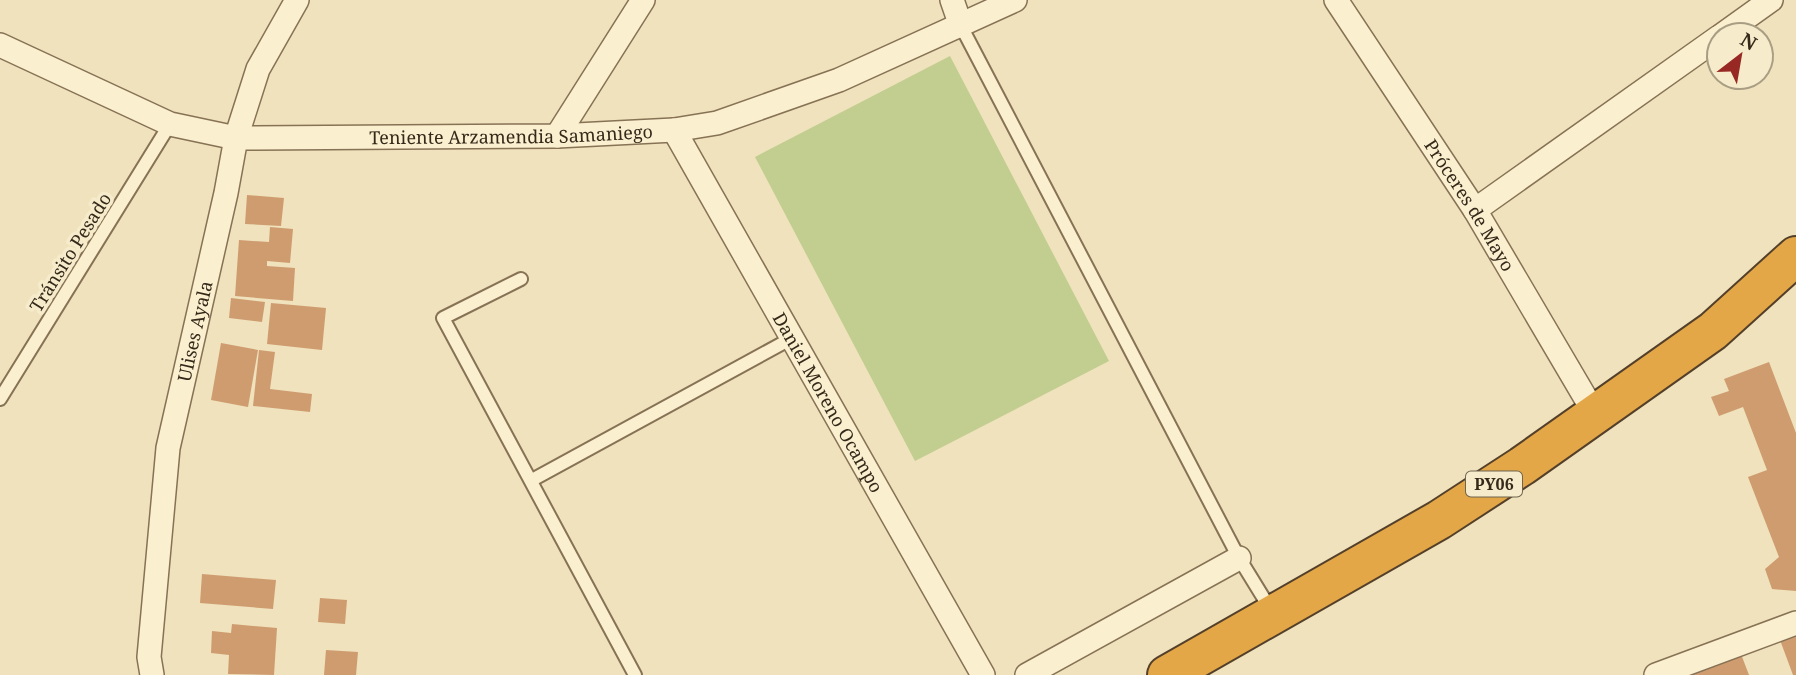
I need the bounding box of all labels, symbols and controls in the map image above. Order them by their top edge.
north arrow [1705,21,1775,91]
text: N [1736,26,1762,56]
street label: Teniente Arzamendia Samaniego [369,119,653,149]
street label: Próceres de Mayo [1419,134,1520,276]
street label: Tránsito Pesado [24,188,116,316]
street label: Ulises Ayala [172,278,218,384]
street label: Daniel Moreno Ocampo [768,308,889,497]
road number: PY06 [1466,471,1522,496]

